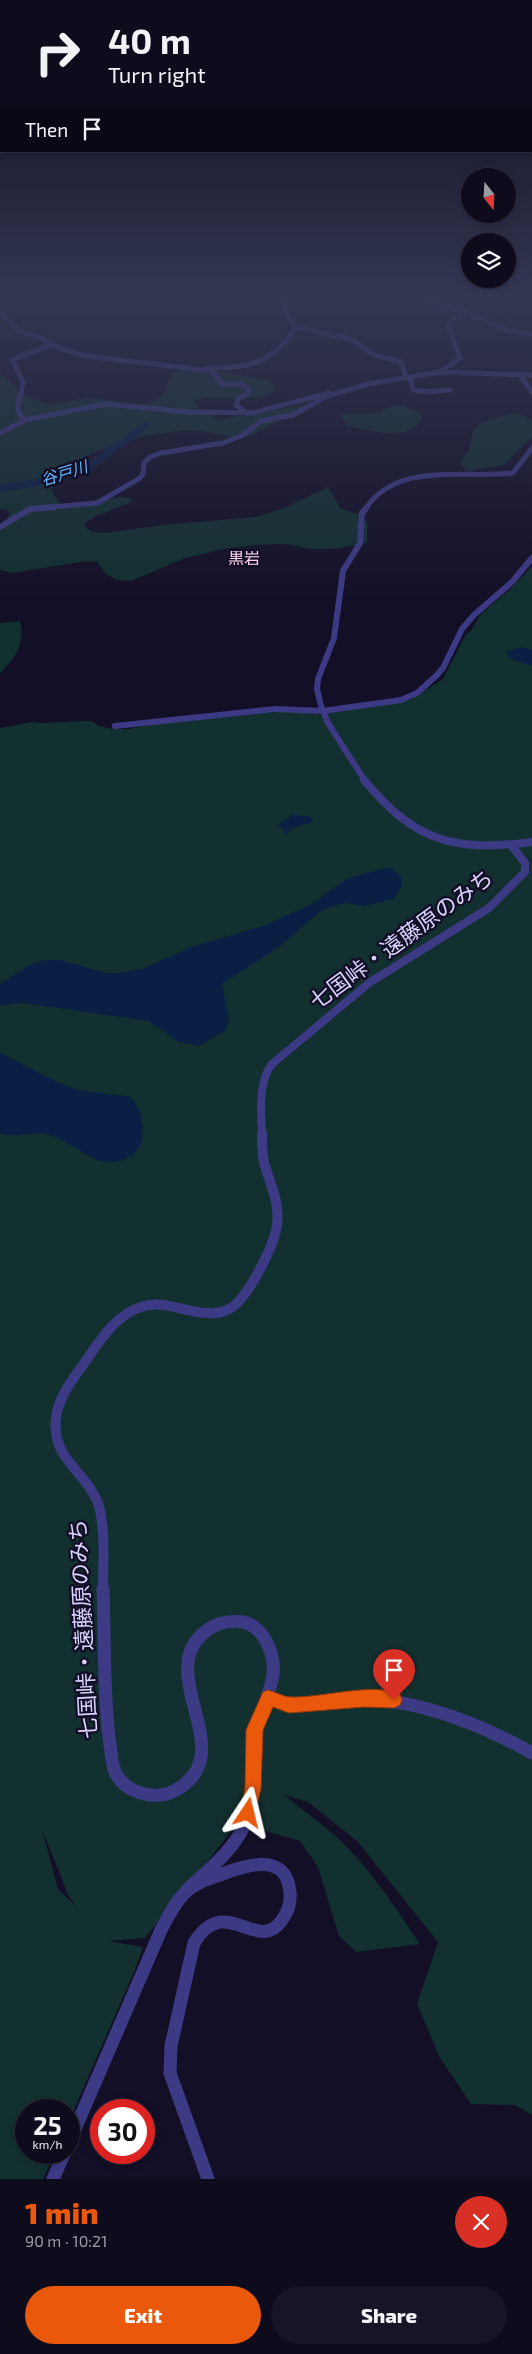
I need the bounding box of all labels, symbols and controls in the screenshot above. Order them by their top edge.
text: 40 m [108,19,191,61]
icon: right [25,20,90,85]
text: Turn right [108,61,206,87]
icon: arrive [78,115,106,143]
text: Then [25,118,68,141]
north arrow [461,168,516,222]
map controls [461,168,516,288]
button: layers [461,233,516,288]
water label: 谷戸川 [38,455,92,489]
district label: 黒岩 [228,548,260,567]
street label: 七国峠・遠藤原のみち [304,863,497,1013]
street label: 七国峠・遠藤原のみち [63,1519,101,1740]
pin [373,1649,415,1700]
icon: arrive [380,1656,408,1684]
position arrow [221,1786,273,1838]
speed limit sign: 30 [90,2099,155,2164]
text: 25 [33,2110,62,2140]
text: km/h [33,2137,62,2151]
text: 1 min [25,2194,99,2230]
button: close [455,2196,507,2248]
text: 90 m · 10:21 [25,2231,107,2250]
button: Exit [25,2286,261,2344]
button: Share [271,2286,507,2344]

